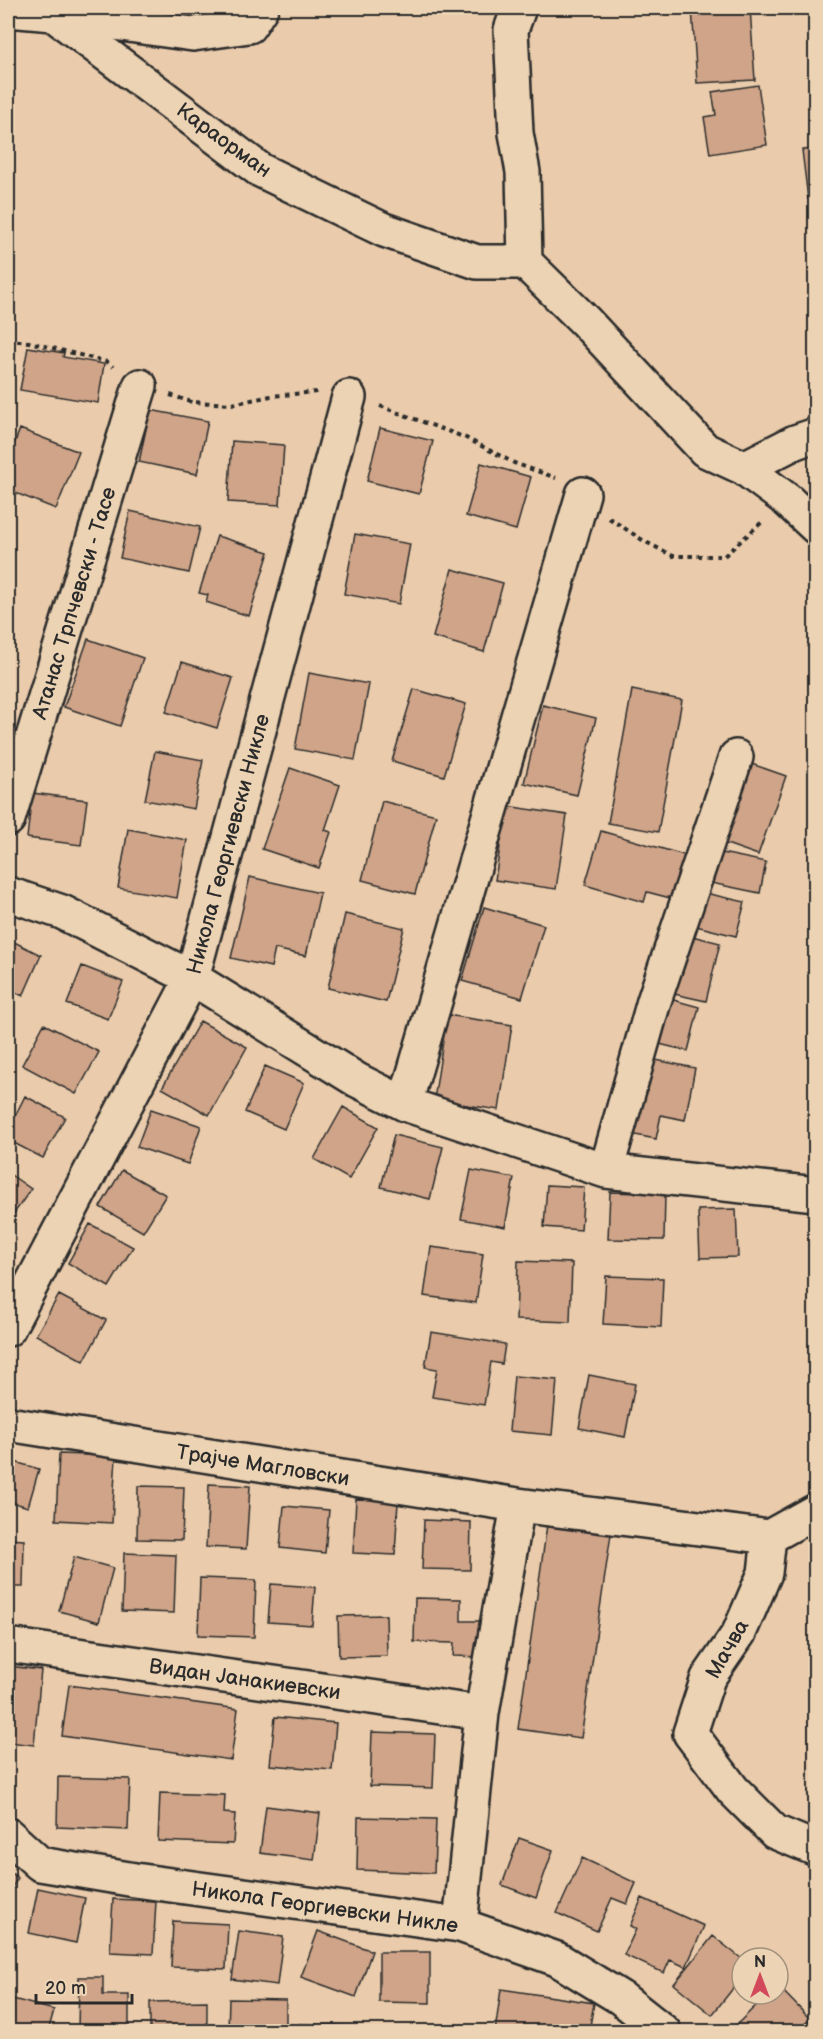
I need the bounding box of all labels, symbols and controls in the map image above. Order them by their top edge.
street label: Караорман [171,98,276,183]
street label: Атанас Трпчевски - Тасе [27,484,122,723]
street label: Никола Георгиевски Никле [182,711,275,977]
street label: Трајче Магловски [175,1439,351,1492]
street label: Мачва [701,1615,755,1683]
street label: Видан Јанакиевски [148,1654,342,1705]
street label: Никола Георгиевски Никле [190,1876,460,1939]
north arrow [730,1946,790,2006]
text: N [754,1953,766,1972]
scale bar [36,1967,132,2005]
text: 20 m [45,1978,86,1999]

